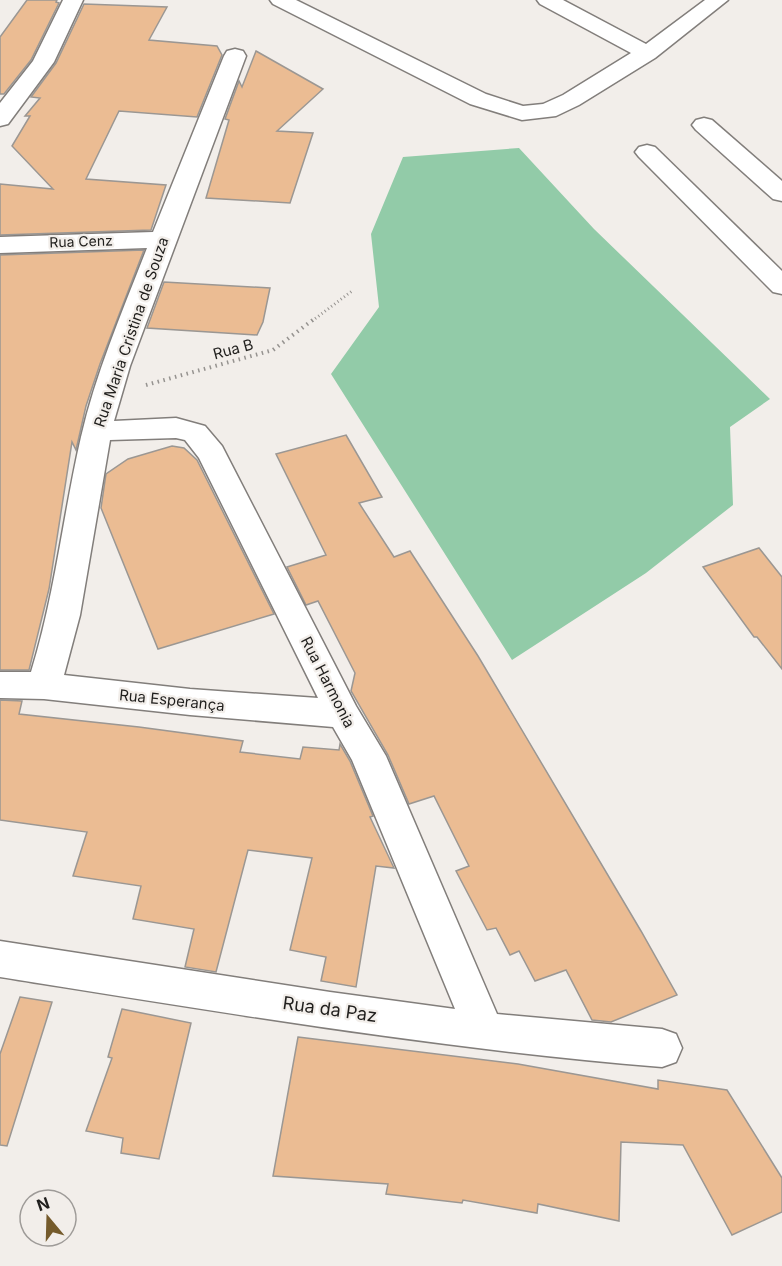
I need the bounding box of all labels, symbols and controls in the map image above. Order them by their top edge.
street label: Rua Cenz [49,231,113,251]
street label: Rua Maria Cristina de Souza [89,234,173,430]
street label: Rua B [211,335,255,363]
street label: Rua Harmonia [297,633,359,731]
street label: Rua Esperança [118,685,226,715]
street label: Rua da Paz [281,992,379,1026]
north arrow [18,1188,78,1248]
text: N [34,1192,52,1215]

